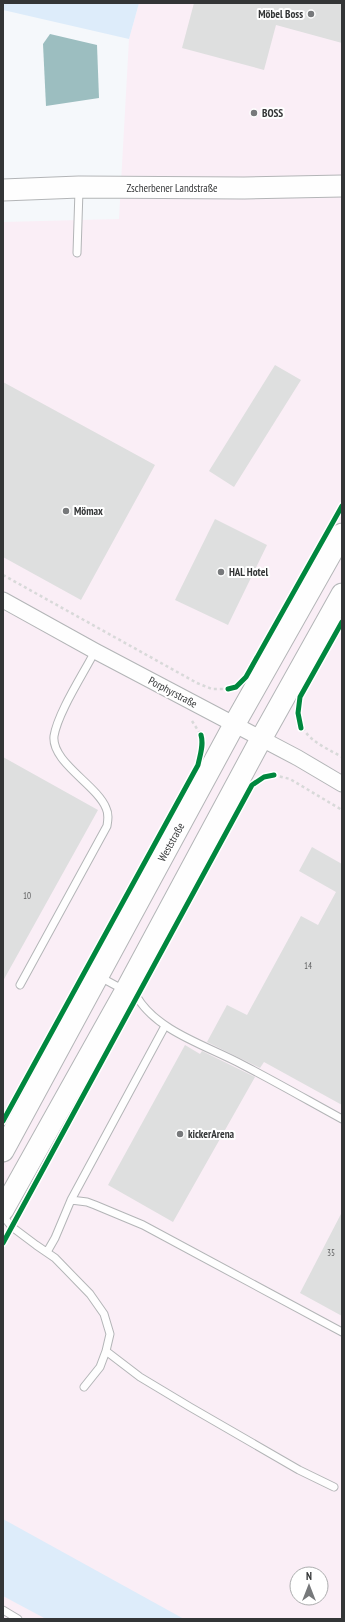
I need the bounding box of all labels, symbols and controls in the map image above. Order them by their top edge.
place label: Möbel Boss [258,7,303,21]
marker: Möbel Boss [306,9,316,19]
place label: BOSS [262,106,283,120]
marker: BOSS [249,108,259,118]
street label: Zscherbener Landstraße [126,181,218,195]
place label: Mömax [74,504,103,518]
marker: Mömax [61,506,71,516]
place label: HAL Hotel [229,565,268,579]
marker: HAL Hotel [216,567,226,577]
street label: Porphyrstraße [146,673,200,711]
street label: Weststraße [155,820,188,864]
house number: 10 [23,890,31,901]
house number: 14 [304,960,312,971]
place label: kickerArena [188,1127,235,1141]
marker: kickerArena [175,1129,185,1139]
house number: 35 [327,1247,335,1258]
north arrow [289,1566,329,1606]
text: N [306,1569,312,1583]

